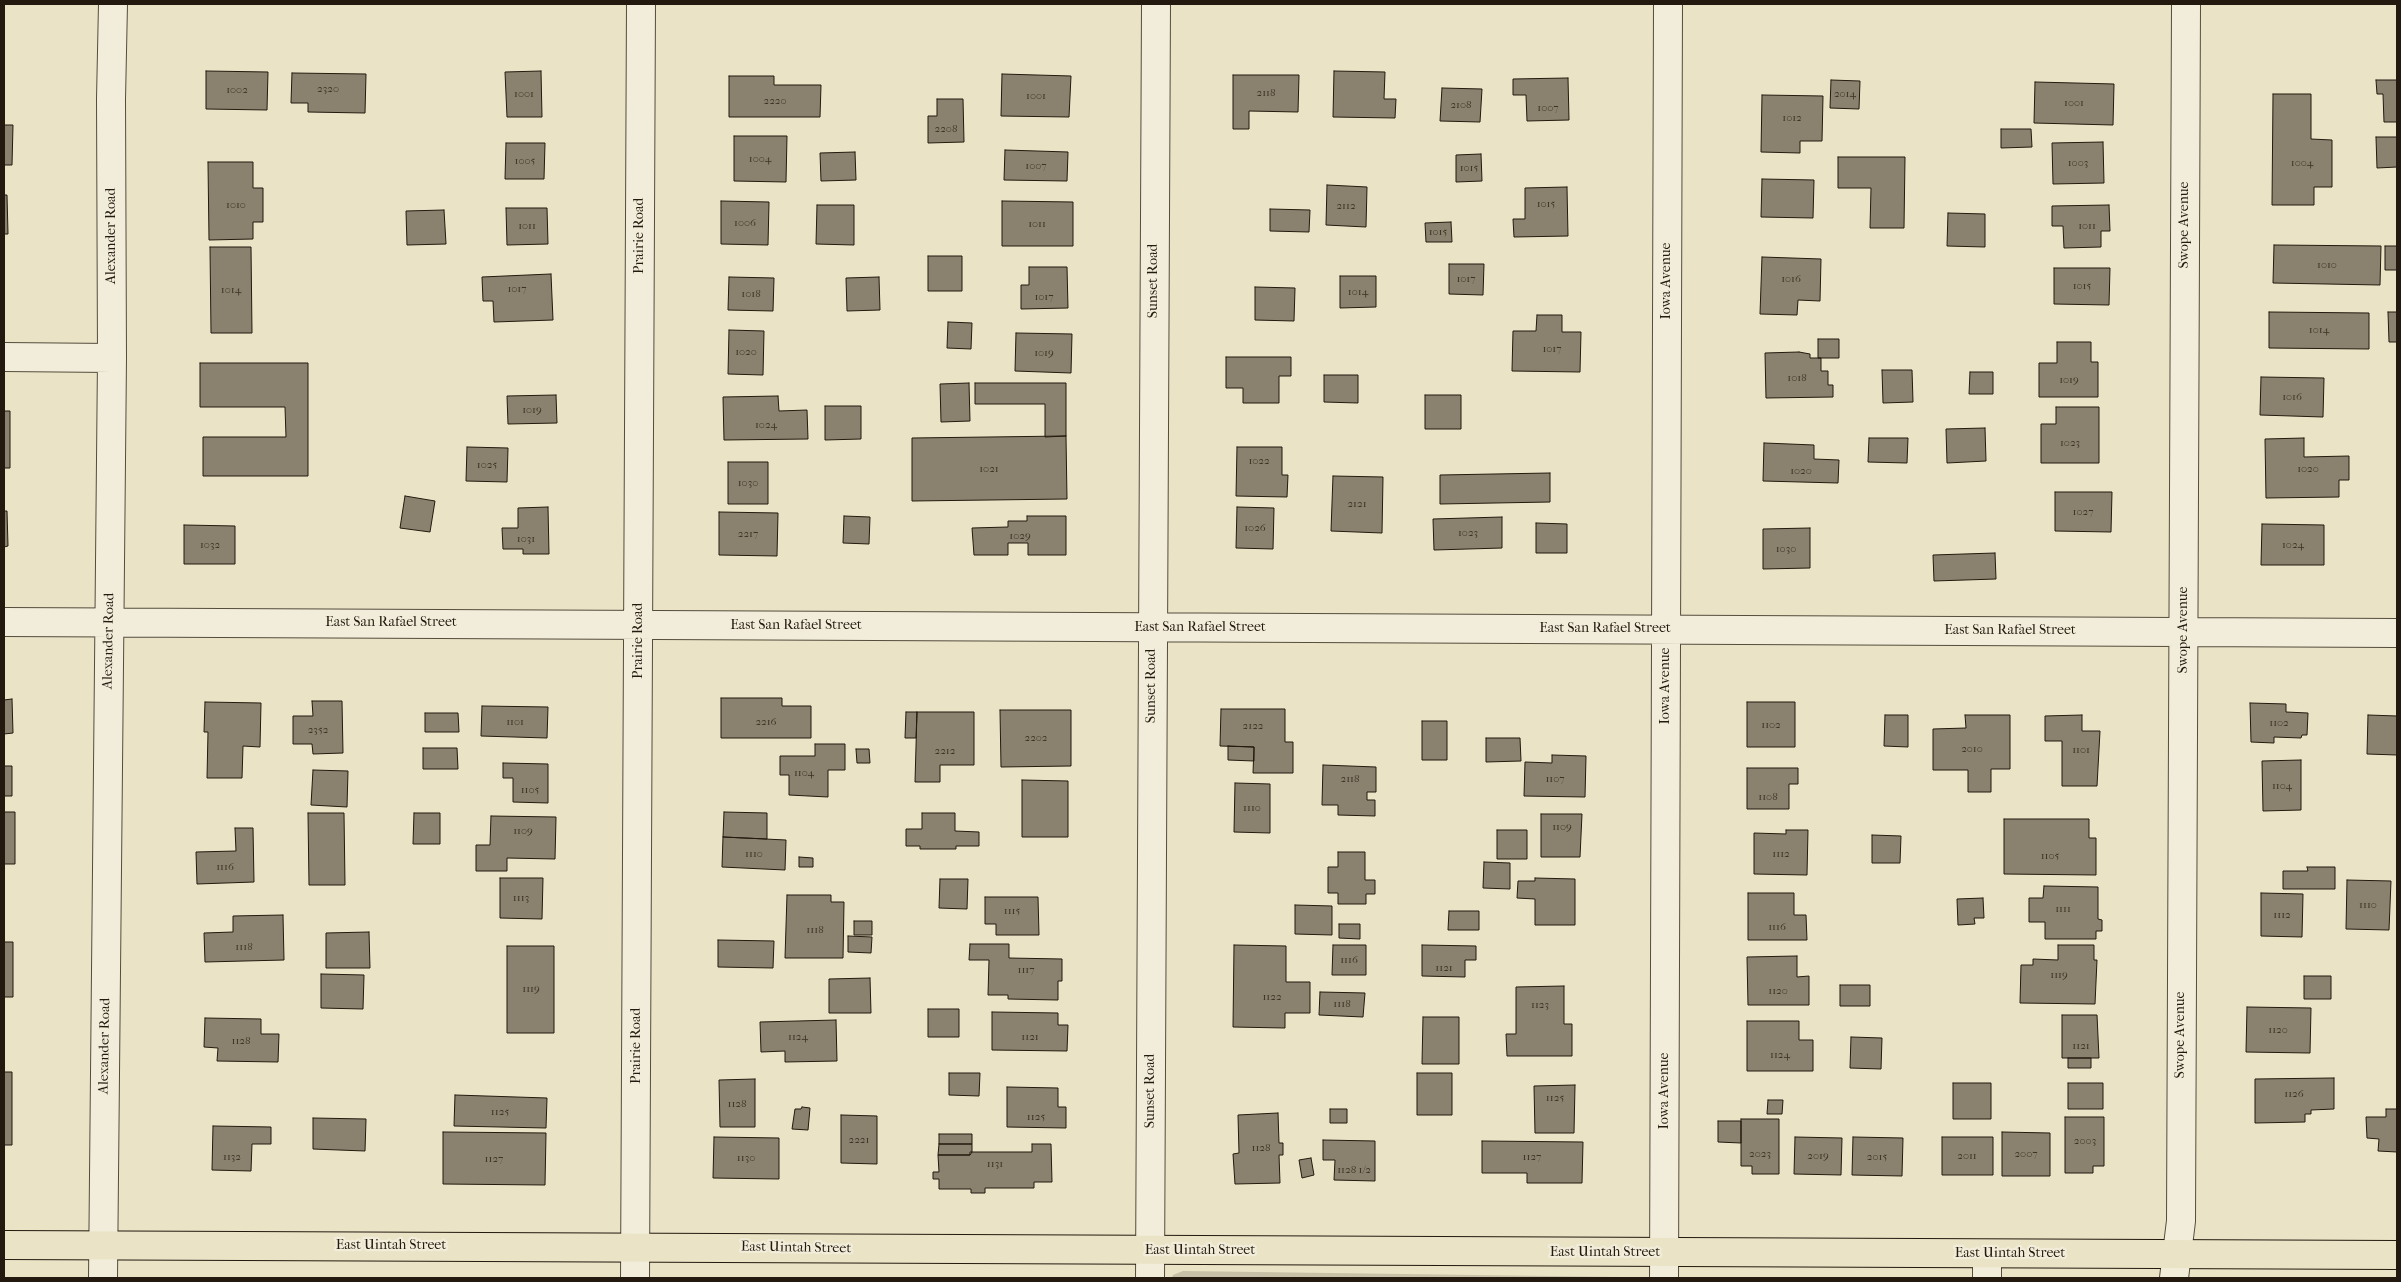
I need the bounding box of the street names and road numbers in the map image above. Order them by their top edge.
street label: Swope Avenue [2177,182,2193,268]
street label: Alexander Road [104,188,120,284]
street label: Prairie Road [632,198,648,274]
street label: Iowa Avenue [1659,242,1675,320]
street label: Sunset Road [1146,244,1162,318]
street label: Swope Avenue [2176,587,2192,673]
street label: Alexander Road [100,593,118,689]
street label: Prairie Road [631,603,647,679]
street label: East San Rafael Street [325,615,457,631]
street label: East San Rafael Street [730,618,862,634]
street label: East San Rafael Street [1134,620,1266,636]
street label: East San Rafael Street [1539,621,1671,637]
street label: East San Rafael Street [1944,623,2076,639]
street label: Iowa Avenue [1658,647,1674,725]
street label: Sunset Road [1144,649,1160,723]
street label: Swope Avenue [2173,992,2189,1078]
street label: Alexander Road [96,998,114,1094]
street label: Prairie Road [629,1008,645,1084]
street label: Iowa Avenue [1657,1052,1673,1130]
street label: Sunset Road [1143,1054,1159,1128]
street label: East Uintah Street [336,1238,446,1254]
street label: East Uintah Street [741,1239,851,1257]
street label: East Uintah Street [1145,1243,1255,1259]
street label: East Uintah Street [1550,1245,1660,1261]
street label: East Uintah Street [1955,1246,2065,1262]

